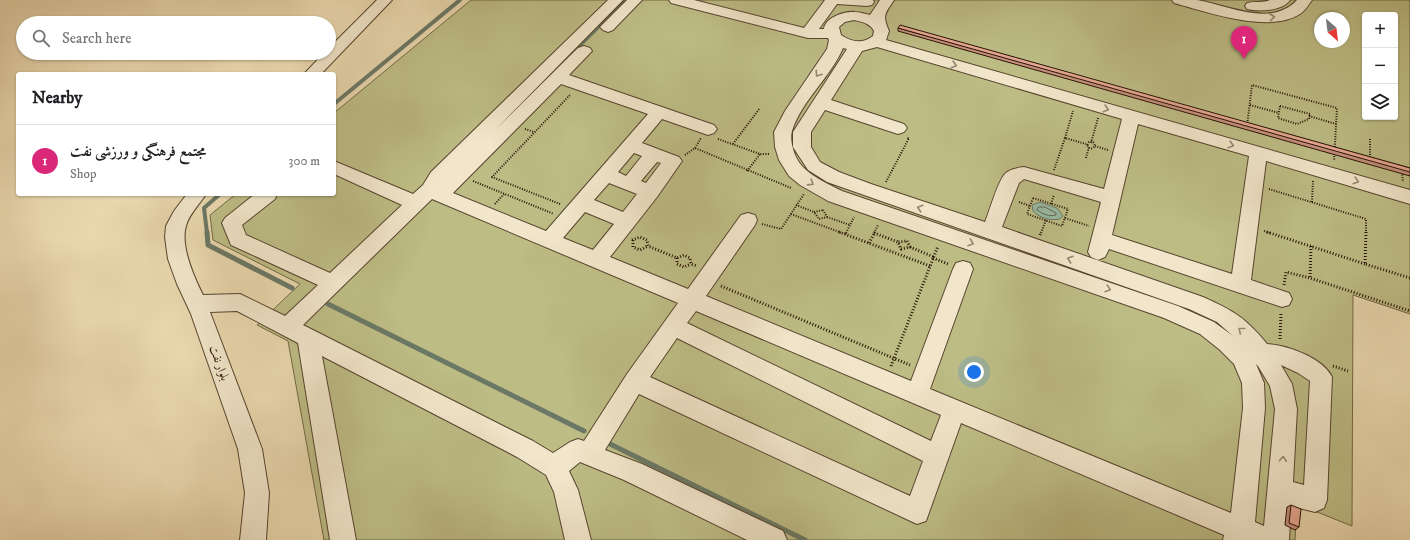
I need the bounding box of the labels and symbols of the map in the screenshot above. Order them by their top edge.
north arrow [1314,12,1350,48]
one-way arrow [1269,13,1275,22]
pin: 1 [1231,26,1257,59]
one-way arrow [950,60,957,69]
one-way arrow [816,69,823,76]
one-way arrow [1102,104,1109,113]
one-way arrow [1227,140,1234,149]
one-way arrow [1352,176,1359,185]
one-way arrow [806,178,813,185]
one-way arrow [917,204,924,212]
one-way arrow [968,238,975,247]
one-way arrow [1066,255,1073,263]
one-way arrow [1104,285,1111,293]
one-way arrow [1238,327,1245,334]
street label: بلوار نفت [206,343,232,383]
your location [964,362,984,382]
one-way arrow [1278,456,1287,462]

